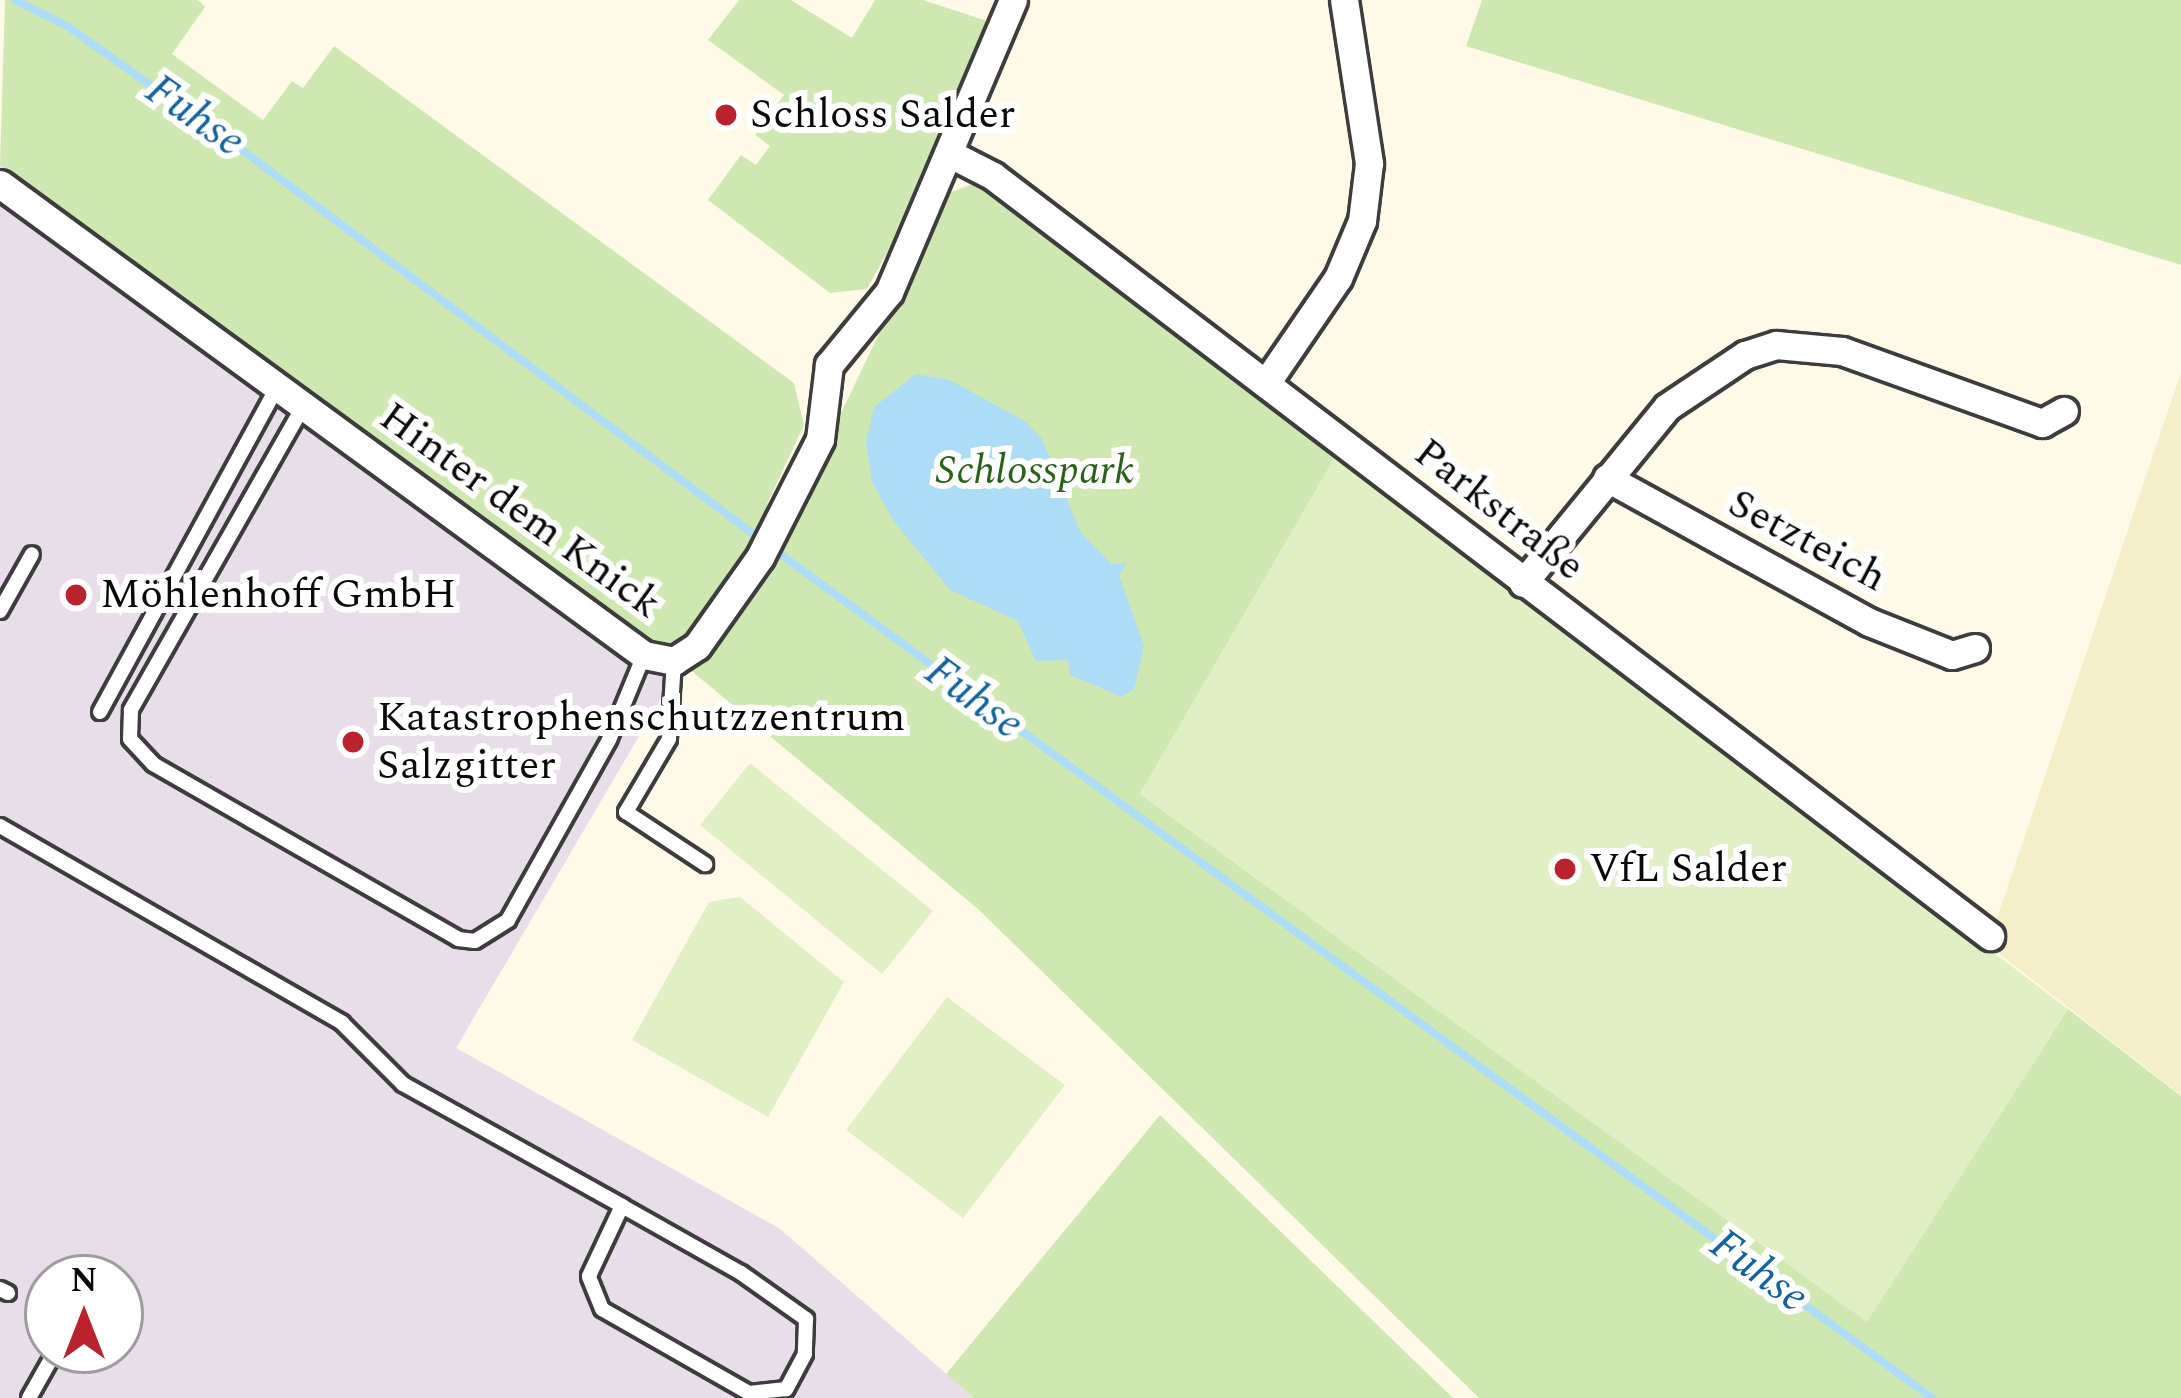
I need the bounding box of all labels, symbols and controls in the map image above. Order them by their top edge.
water label: Fuhse [135,63,255,169]
place label: Schloss Salder [750,90,1015,140]
marker: Schloss Salder [713,102,739,128]
street label: Hinter dem Knick [369,392,671,630]
street label: Parkstraße [1404,428,1594,592]
park label: Schlosspark [936,446,1134,496]
street label: Setzteich [1719,478,1895,604]
place label: Möhlenhoff GmbH [100,570,456,620]
marker: Möhlenhoff GmbH [63,582,89,608]
water label: Fuhse [914,644,1034,752]
place label: Katastrophenschutzzentrum Salzgitter [377,693,905,792]
marker: Katastrophenschutzzentrum Salzgitter [340,729,366,755]
place label: VfL Salder [1589,844,1787,894]
marker: VfL Salder [1552,856,1578,882]
water label: Fuhse [1699,1217,1819,1325]
north arrow [24,1254,144,1374]
text: N [71,1256,97,1306]

